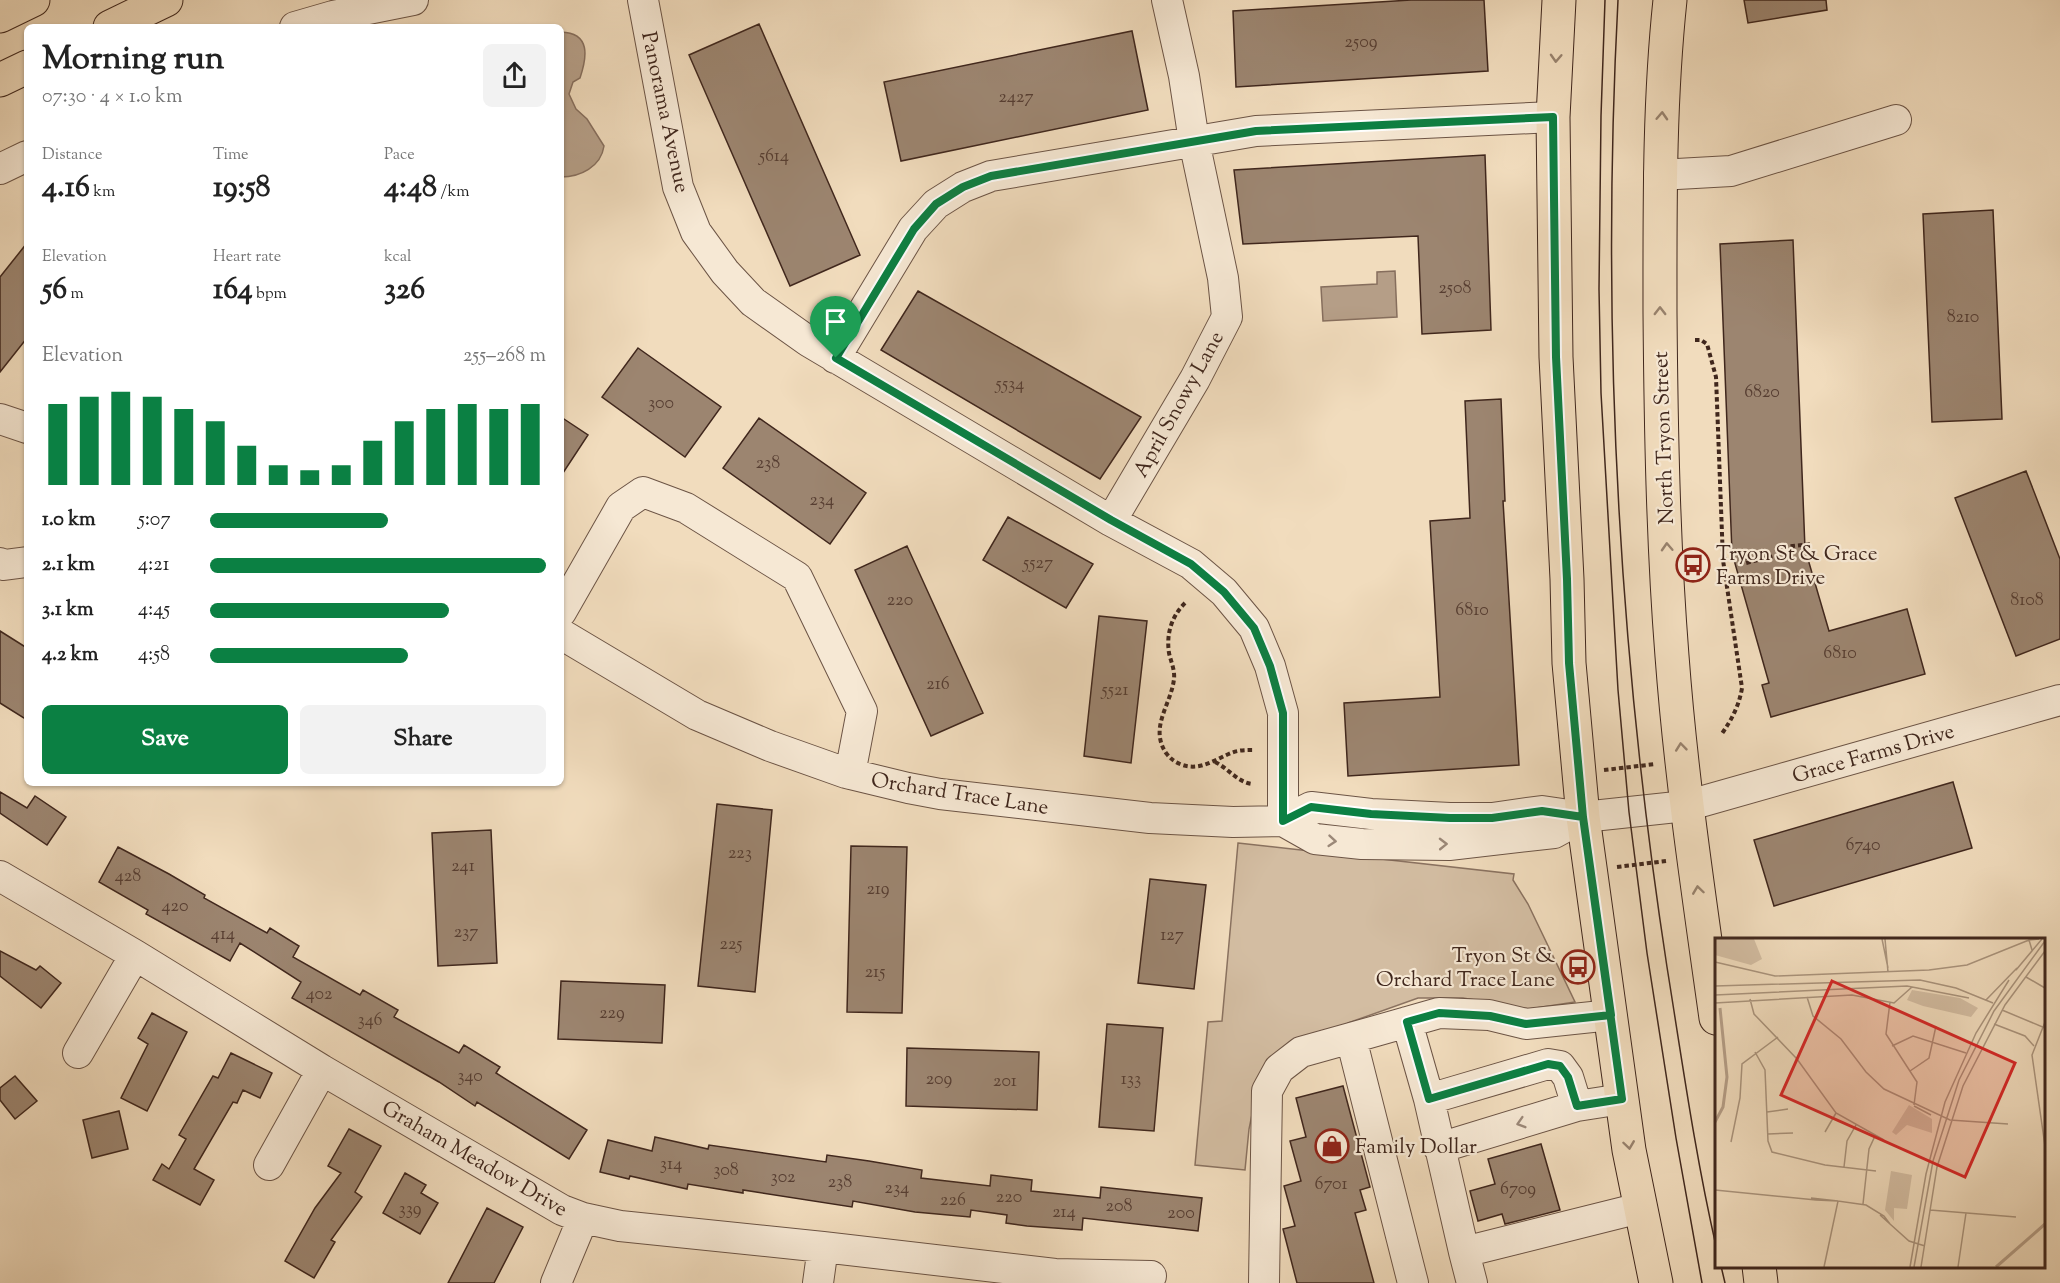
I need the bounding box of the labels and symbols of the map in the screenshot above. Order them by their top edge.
street label: Panorama Avenue [632,29,696,196]
house number: 2509 [1345,30,1378,56]
one-way arrow [1549,54,1562,63]
house number: 2427 [999,85,1033,111]
one-way arrow [1656,111,1669,120]
house number: 5614 [758,144,789,170]
house number: 2508 [1438,276,1472,302]
pin [810,296,861,358]
house number: 8210 [1947,305,1979,331]
one-way arrow [1654,306,1666,315]
street label: April Snowy Lane [1127,326,1232,484]
street label: North Tryon Street [1647,351,1683,525]
house number: 5534 [995,372,1024,398]
house number: 6820 [1744,380,1780,406]
house number: 300 [648,391,674,417]
house number: 238 [756,451,780,477]
house number: 234 [810,488,834,514]
place label: Tryon St & Grace Farms Drive [1716,540,1877,594]
one-way arrow [1660,543,1673,552]
bus stop icon: Tryon St & Grace Farms Drive [1675,547,1711,583]
house number: 5527 [1022,551,1053,577]
house number: 220 [887,588,913,614]
house number: 8108 [2010,588,2044,614]
house number: 6810 [1455,598,1489,624]
house number: 6810 [1823,641,1857,667]
house number: 216 [926,672,950,698]
house number: 5521 [1100,678,1129,704]
street label: Grace Farms Drive [1789,717,1958,792]
one-way arrow [1675,743,1688,752]
street label: Orchard Trace Lane [869,766,1051,824]
house number: 6740 [1845,833,1881,859]
one-way arrow [1327,834,1336,847]
one-way arrow [1439,838,1448,851]
house number: 223 [728,841,752,867]
house number: 241 [451,854,475,880]
house number: 428 [115,864,141,890]
house number: 219 [866,877,890,903]
one-way arrow [1693,885,1705,895]
house number: 420 [161,894,189,920]
house number: 237 [454,920,478,946]
house number: 414 [211,922,235,948]
house number: 127 [1160,923,1184,949]
house number: 225 [719,932,743,958]
inset map [1715,938,2045,1268]
place label: Tryon St & Orchard Trace Lane [1376,942,1555,996]
bus stop icon: Tryon St & Orchard Trace Lane [1560,949,1596,985]
house number: 215 [865,960,885,986]
house number: 402 [306,982,333,1008]
house number: 229 [599,1001,625,1027]
house number: 346 [357,1008,383,1034]
house number: 340 [457,1064,483,1090]
house number: 209 [926,1067,953,1093]
house number: 133 [1121,1067,1141,1093]
house number: 201 [993,1069,1017,1095]
street label: Graham Meadow Drive [376,1094,572,1225]
one-way arrow [1516,1116,1527,1128]
shop icon: Family Dollar [1314,1128,1350,1164]
place label: Family Dollar [1355,1133,1477,1163]
one-way arrow [1622,1140,1634,1150]
house number: 314 [660,1152,682,1178]
house number: 308 [713,1158,739,1184]
house number: 302 [771,1165,796,1191]
house number: 238 [828,1170,852,1196]
house number: 6701 [1314,1172,1348,1198]
house number: 234 [885,1176,909,1202]
house number: 6709 [1500,1177,1536,1203]
house number: 220 [996,1185,1022,1211]
house number: 226 [940,1188,966,1214]
house number: 208 [1106,1194,1132,1220]
house number: 339 [398,1197,422,1223]
house number: 214 [1052,1200,1076,1226]
house number: 200 [1167,1201,1195,1227]

